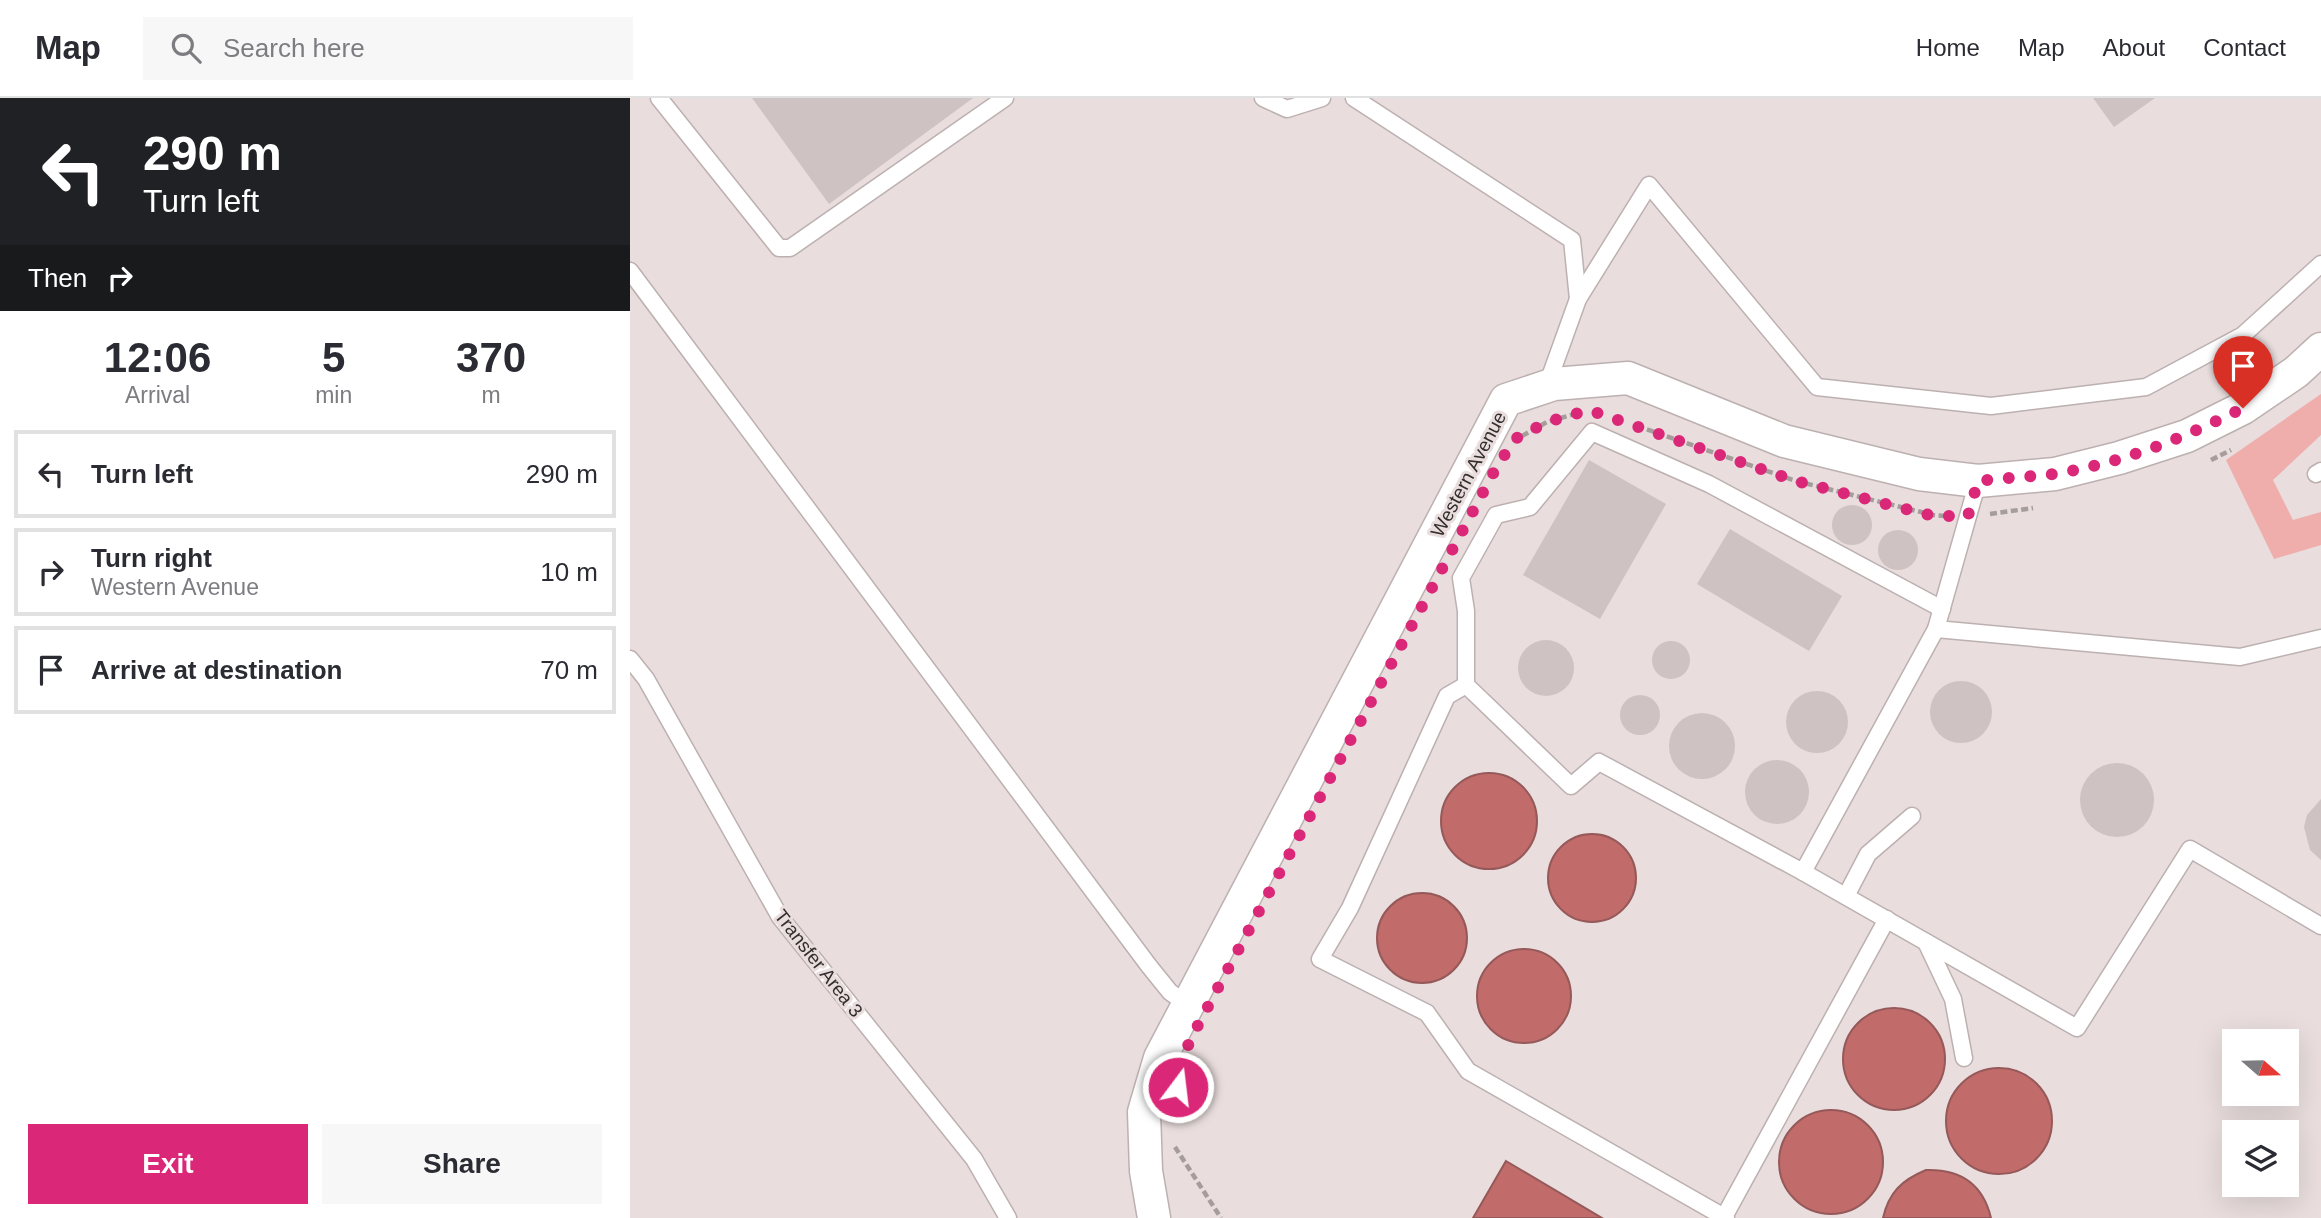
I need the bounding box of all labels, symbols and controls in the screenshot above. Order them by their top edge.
search box [143,17,633,80]
text: Map [35,29,101,66]
icon: search [167,29,205,67]
text: Search here [223,33,365,63]
text: Home [1916,34,1980,61]
text: Map [2018,34,2065,61]
text: About [2103,34,2165,61]
text: Contact [2203,34,2286,61]
icon: left [28,126,119,217]
text: 290 m [143,126,282,180]
text: Turn left [143,183,259,219]
icon: right [101,259,139,297]
text: Then [28,263,87,293]
text: 12:06 [104,334,211,381]
text: 5 [322,334,345,381]
text: 370 [456,334,526,381]
pin [2213,336,2273,408]
icon: arrive [2224,347,2262,385]
text: Arrival [125,382,190,408]
text: min [315,382,352,408]
text: m [482,382,501,408]
street label: Western Avenue [1427,408,1510,540]
icon: left [32,455,70,493]
text: Turn left [91,459,193,489]
text: 290 m [526,459,598,489]
text: Turn right [91,543,212,573]
icon: right [32,553,70,591]
text: 10 m [540,557,598,587]
text: Western Avenue [91,574,259,600]
icon: arrive [32,651,70,689]
text: Arrive at destination [91,655,342,685]
text: 70 m [540,655,598,685]
street label: Transfer Area 3 [770,906,867,1021]
north arrow [2222,1029,2300,1106]
map controls [2222,1029,2299,1197]
position arrow [1141,1050,1215,1124]
button: layers [2222,1120,2299,1197]
button: Exit [28,1124,308,1204]
button: Share [322,1124,602,1204]

